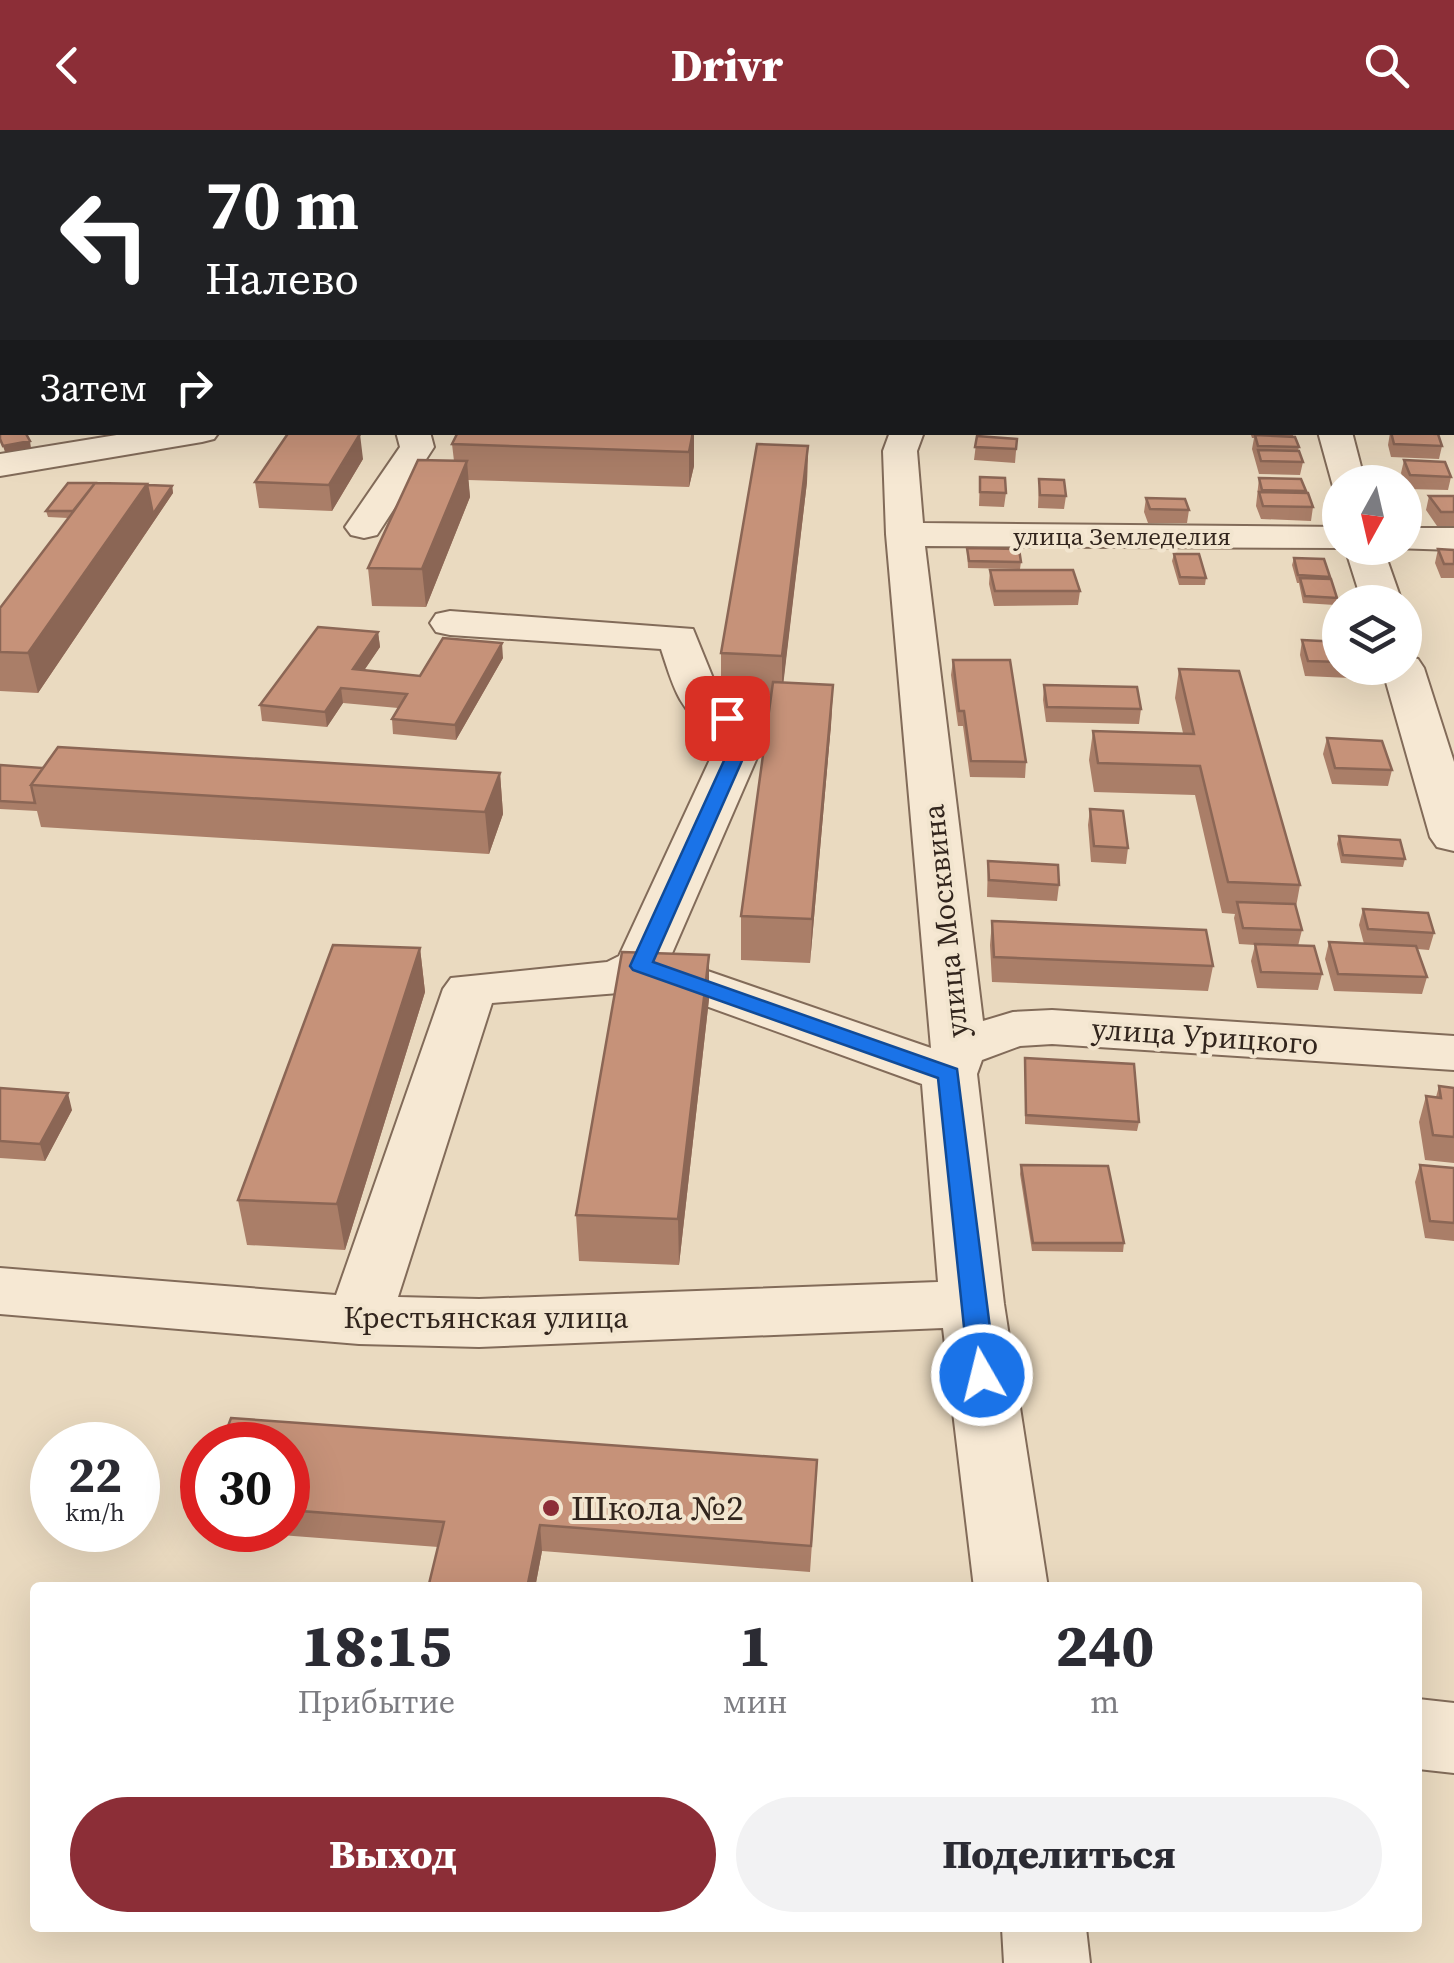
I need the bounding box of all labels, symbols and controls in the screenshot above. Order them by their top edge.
text: Drivr [671,34,783,96]
icon: back [40,38,95,93]
icon: search [1359,38,1414,93]
text: 70 m [205,156,359,252]
icon: left [40,170,170,300]
text: Налево [205,247,359,309]
icon: right [167,360,222,415]
text: Затем [40,362,147,414]
north arrow [1322,465,1422,565]
map controls [1322,465,1422,685]
street label: улица Земледелия [1013,519,1231,553]
button: layers [1322,585,1422,685]
pin [685,676,770,761]
icon: arrive [700,691,755,746]
street label: улица Москвина [912,801,978,1040]
street label: улица Урицкого [1090,1008,1320,1064]
street label: Крестьянская улица [343,1297,629,1338]
position arrow [930,1323,1034,1427]
speed limit sign: 30 [180,1422,310,1552]
text: 22 [68,1440,122,1509]
place label: Школа №2 [571,1484,744,1532]
text: km/h [65,1495,125,1529]
marker: Школа №2 [540,1497,562,1519]
text: 18:15 [301,1604,452,1686]
text: 1 [739,1604,772,1686]
text: 240 [1055,1604,1154,1686]
text: Прибытие [298,1680,455,1724]
text: мин [723,1680,787,1724]
text: m [1090,1680,1119,1724]
button: Выход [70,1797,716,1912]
button: Поделиться [736,1797,1382,1912]

